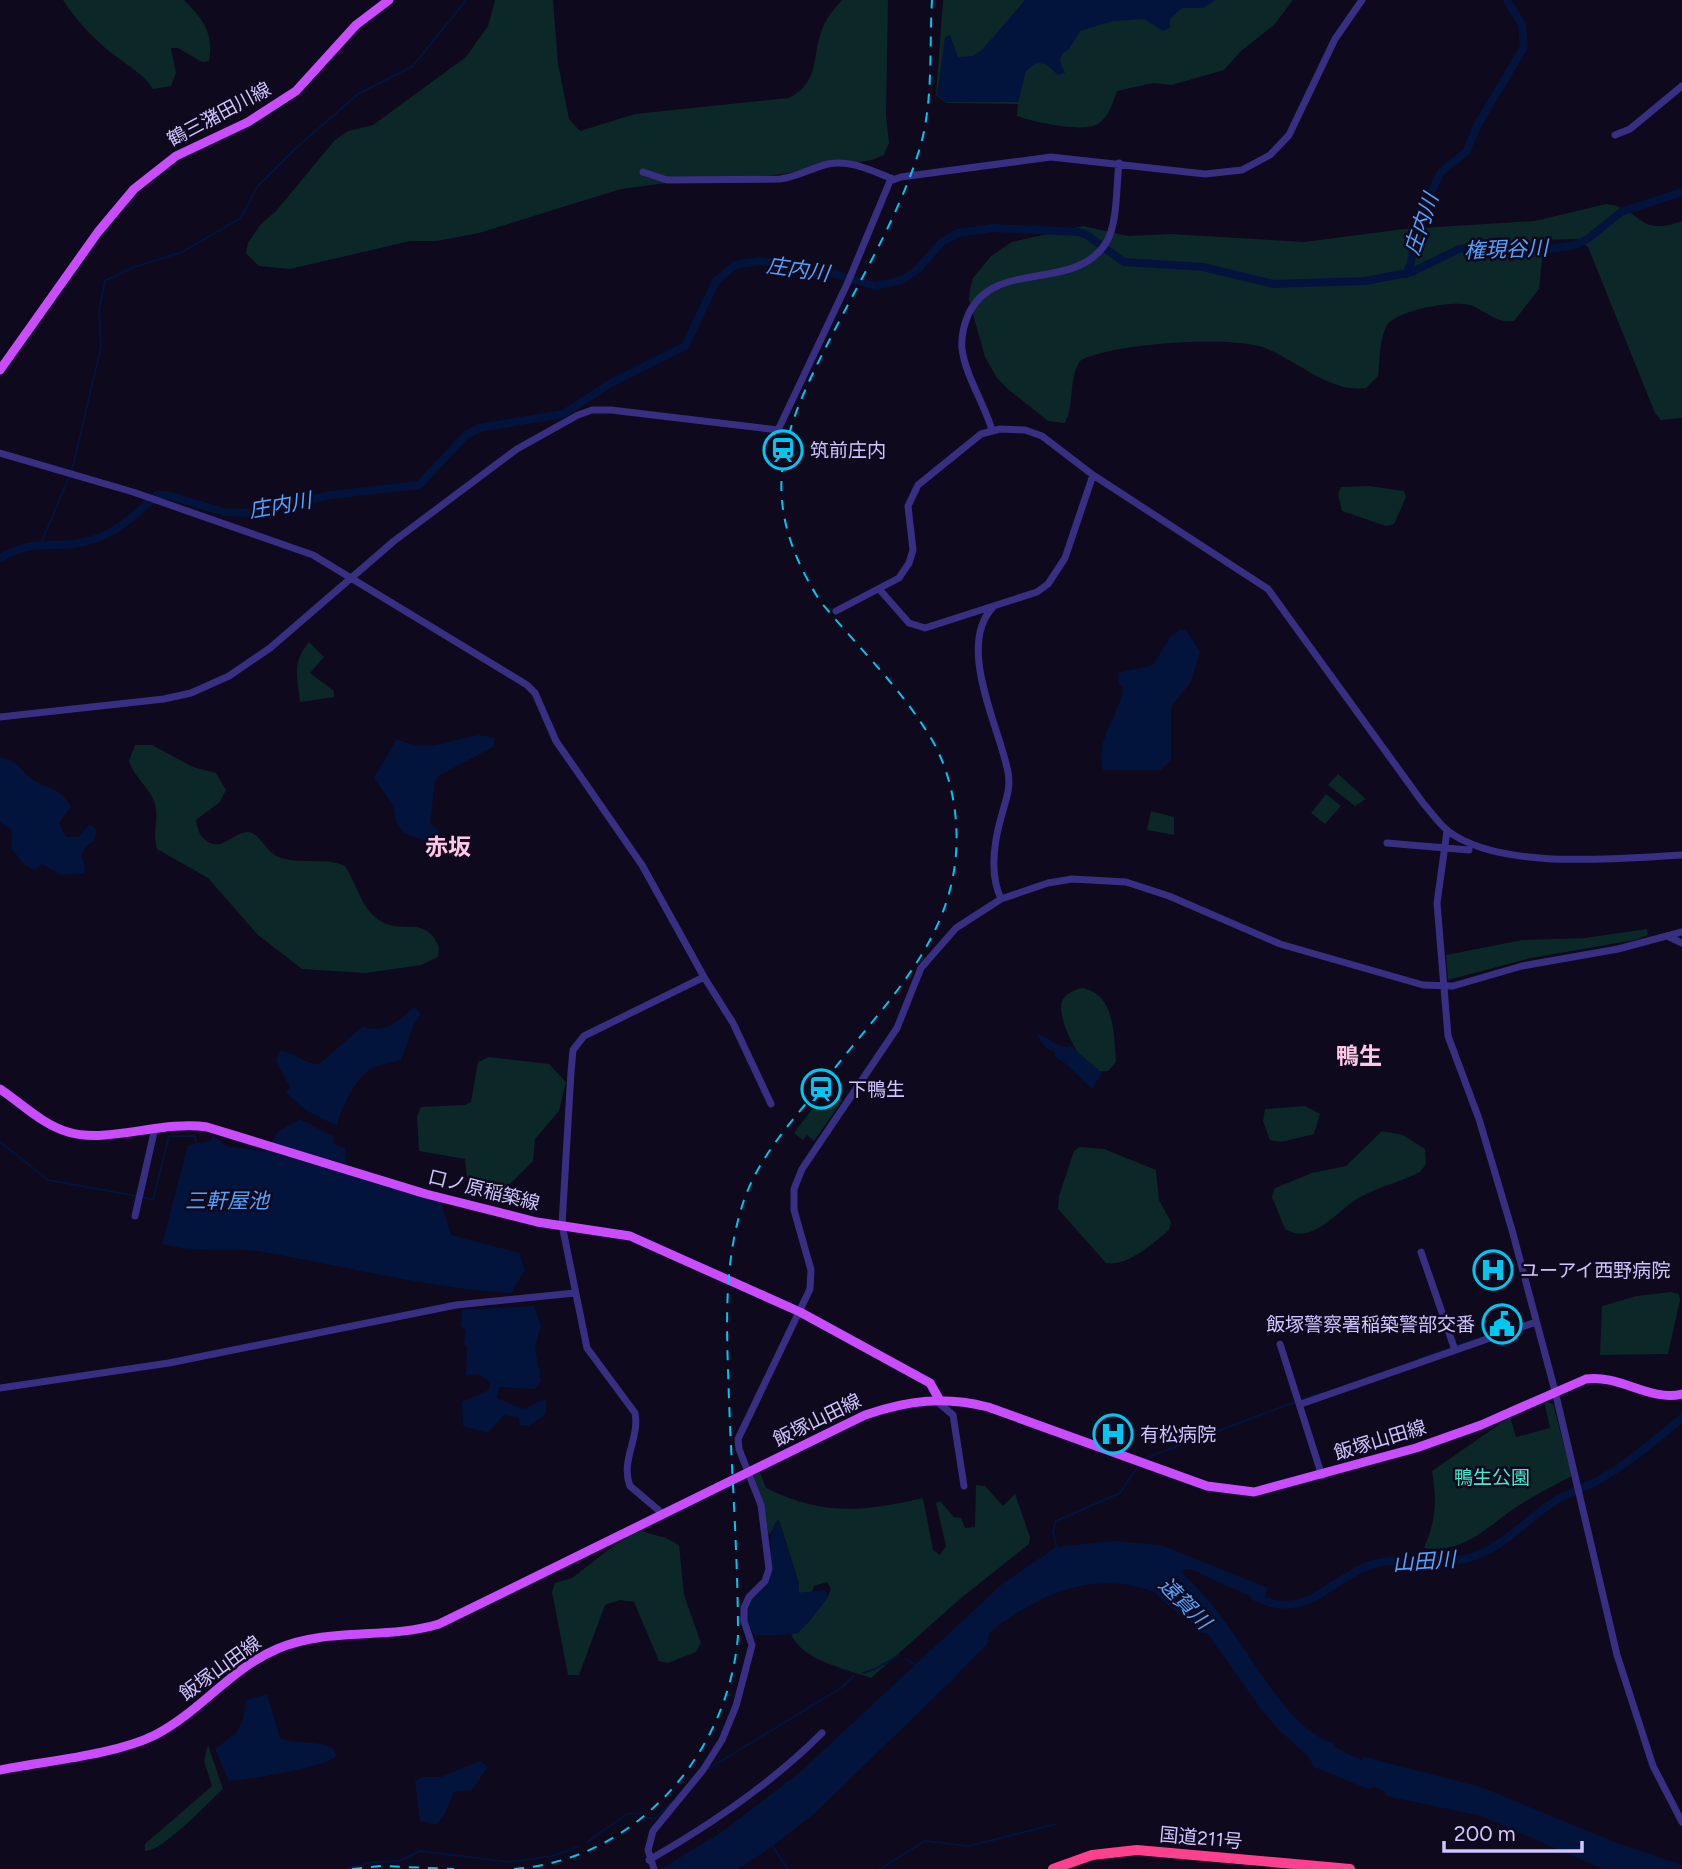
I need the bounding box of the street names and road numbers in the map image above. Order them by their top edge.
street label: 鶴三潴田川線 [163,77,275,151]
street label: 口ノ原稲築線 [426,1165,542,1215]
street label: 飯塚山田線 [769,1389,865,1451]
street label: 飯塚山田線 [1331,1415,1429,1465]
street label: 飯塚山田線 [175,1631,265,1705]
street label: 国道211号 [1158,1823,1244,1853]

